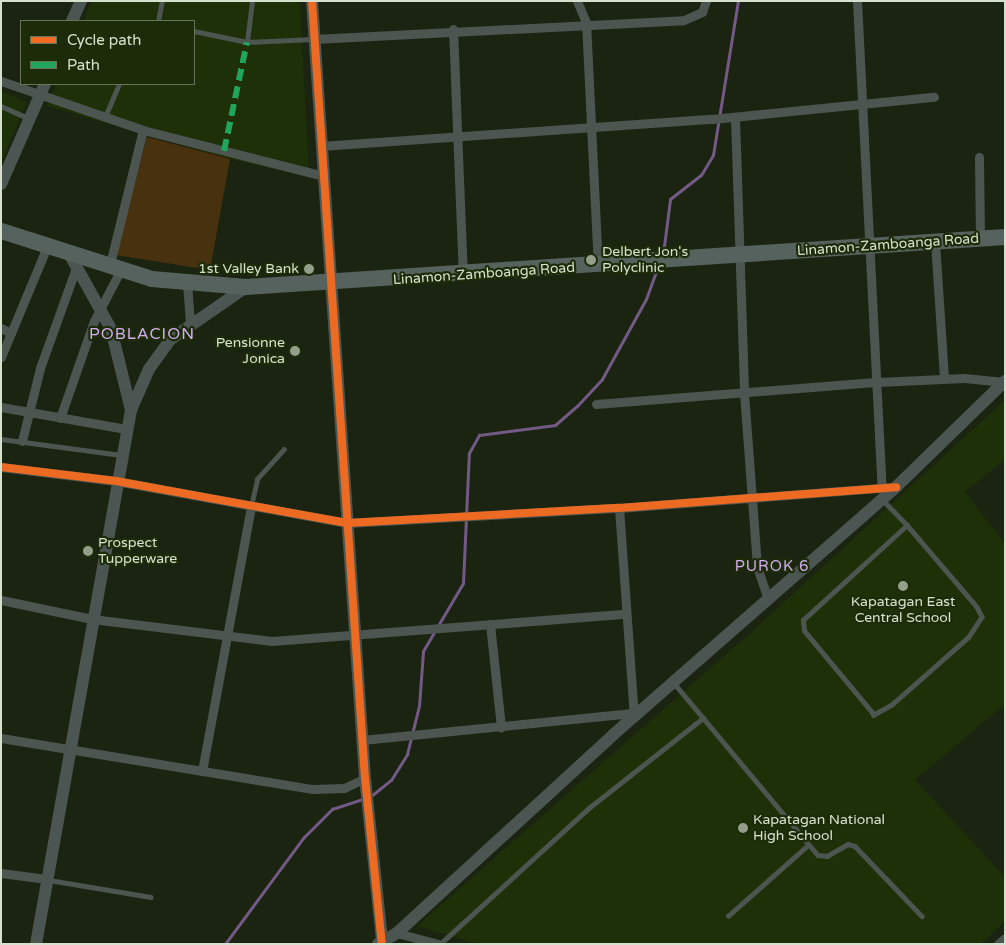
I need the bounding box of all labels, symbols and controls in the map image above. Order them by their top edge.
legend [20,20,195,85]
text: Cycle path [67,31,141,49]
text: Path [67,56,100,74]
street label: Linamon-Zamboanga Road [796,230,980,260]
place label: Delbert Jon's Polyclinic [602,244,688,276]
marker: Delbert Jon's Polyclinic [584,253,598,267]
street label: Linamon-Zamboanga Road [392,259,576,289]
place label: 1st Valley Bank [198,261,299,277]
marker: 1st Valley Bank [303,263,315,275]
district label: POBLACION [88,324,196,344]
place label: Pensionne Jonica [216,335,285,368]
marker: Pensionne Jonica [289,345,301,357]
place label: Prospect Tupperware [98,535,177,568]
marker: Prospect Tupperware [82,545,94,557]
district label: PUROK 6 [734,558,810,576]
marker: Kapatagan East Central School [897,580,909,592]
place label: Kapatagan East Central School [851,594,955,626]
place label: Kapatagan National High School [753,812,885,844]
marker: Kapatagan National High School [737,822,749,834]

